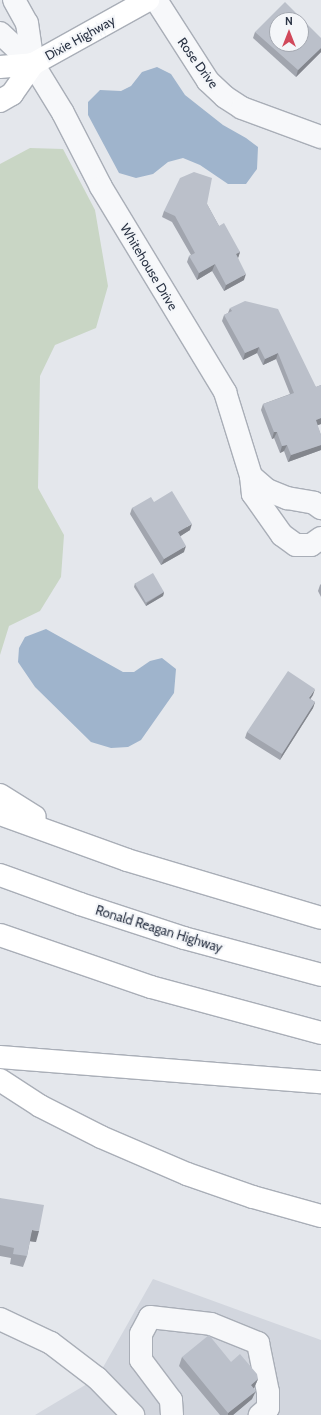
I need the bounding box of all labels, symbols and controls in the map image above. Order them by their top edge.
street label: Dixie Highway [42,12,118,64]
north arrow [269,12,309,52]
text: N [285,14,293,28]
street label: Rose Drive [174,35,222,91]
street label: Whitehouse Drive [117,221,181,313]
street label: Ronald Reagan Highway [94,902,224,956]

